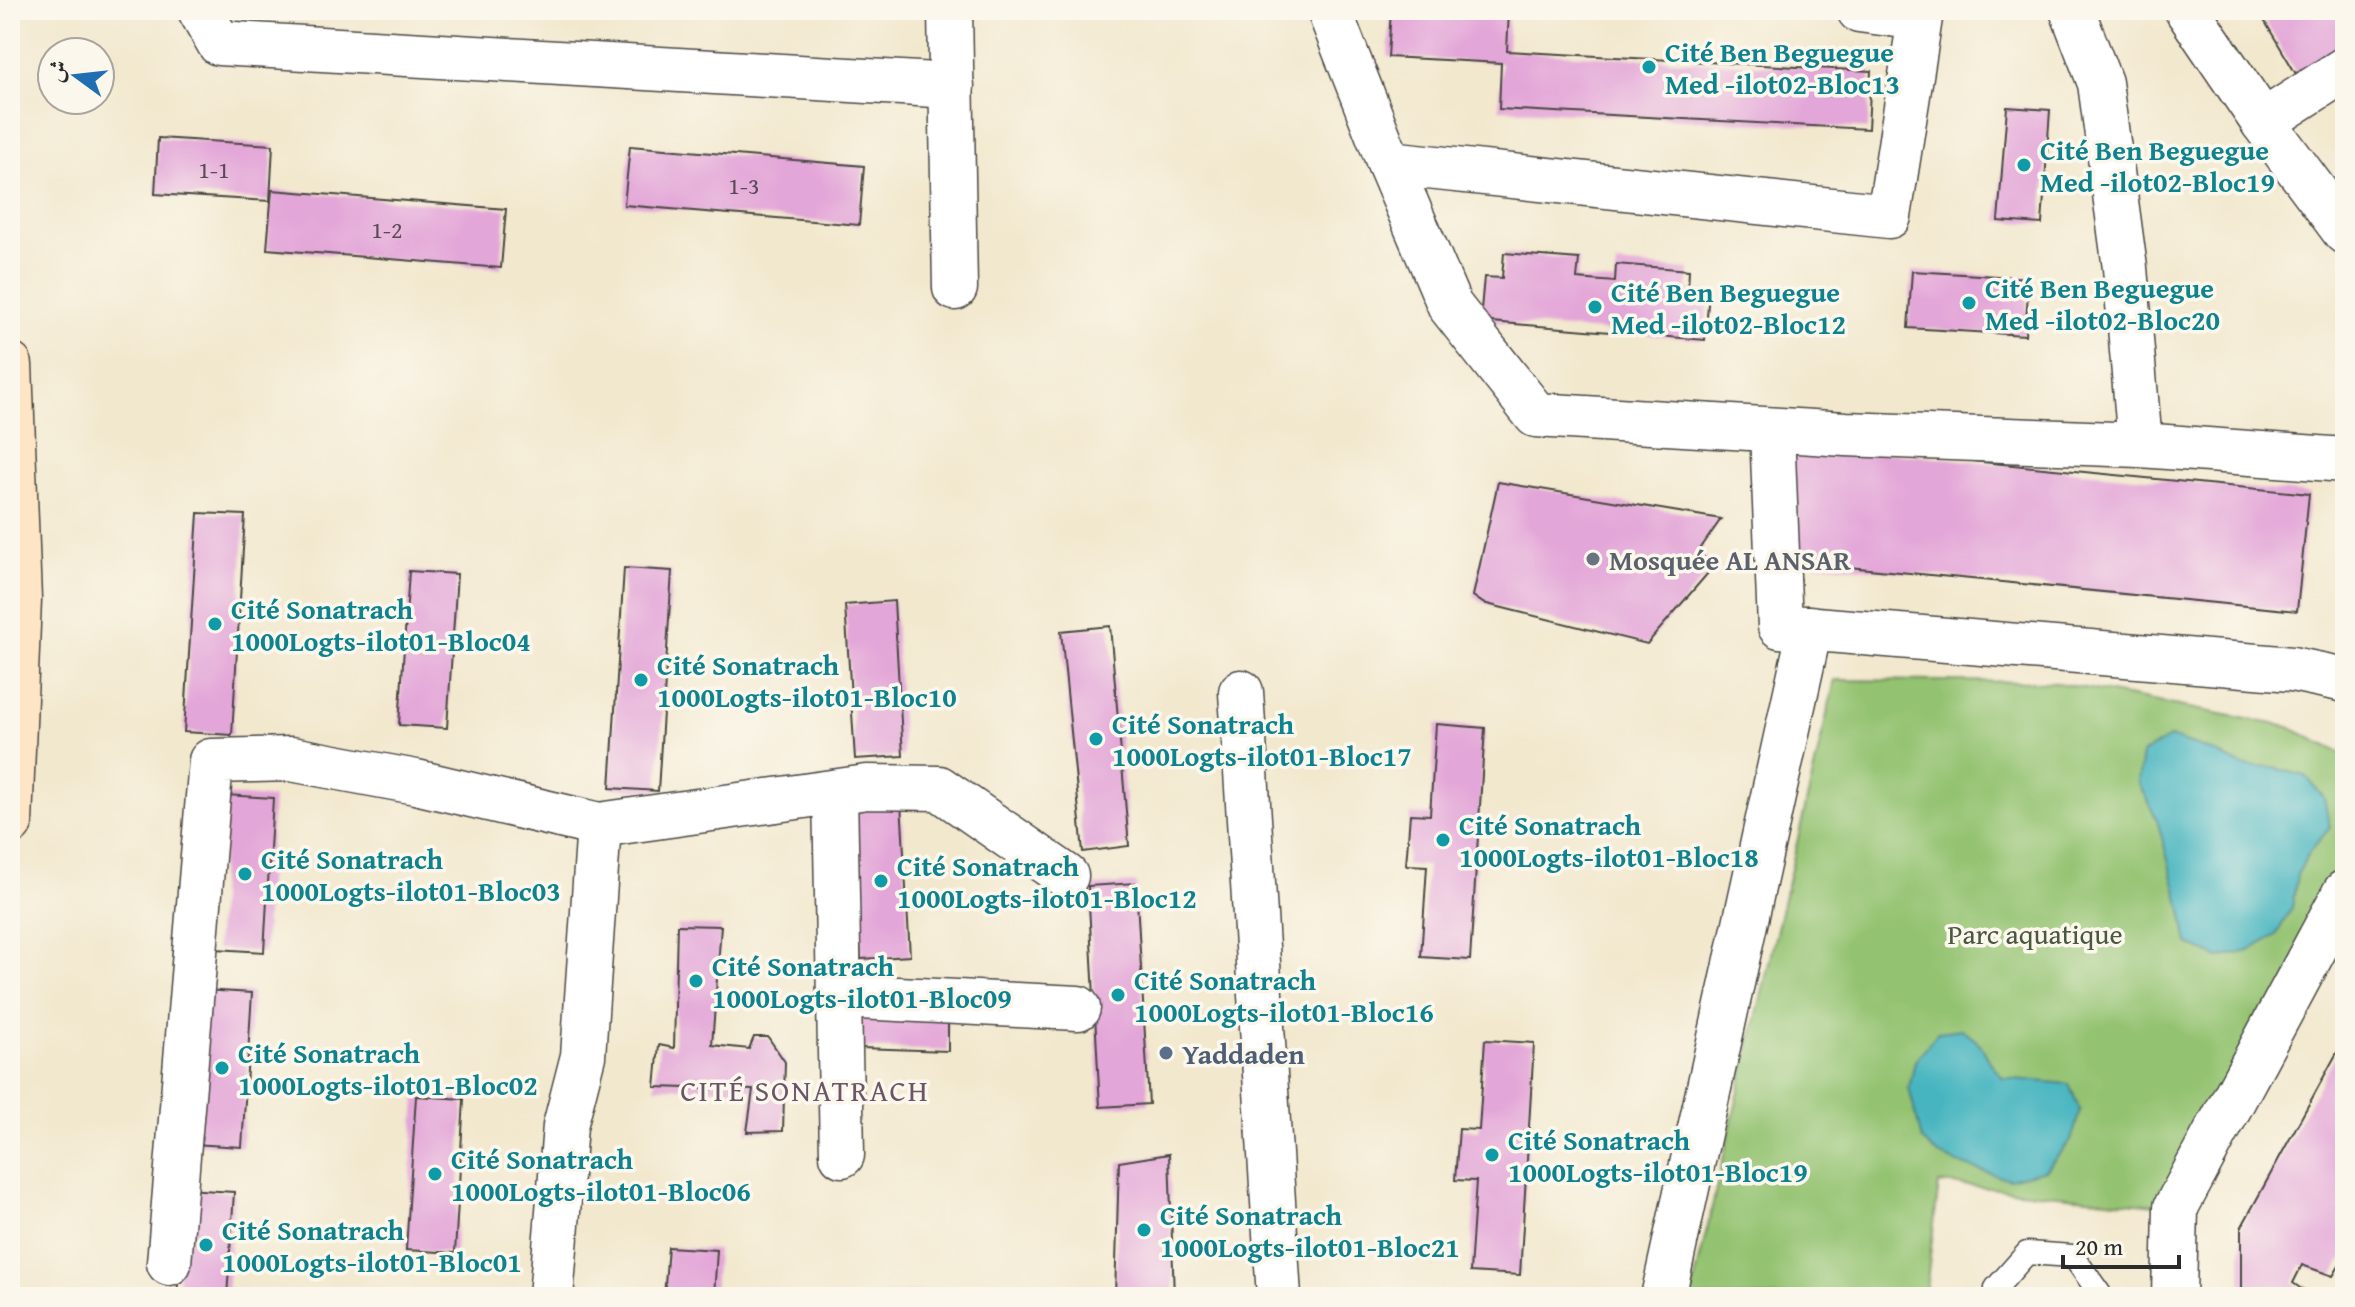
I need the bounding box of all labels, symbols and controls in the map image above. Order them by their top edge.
place label: Cité Ben Beguegue Med -ilot02-Bloc13 [1665,31,1900,104]
north arrow [36,36,116,116]
text: ش [38,56,75,86]
marker: Cité Ben Beguegue Med -ilot02-Bloc13 [1640,58,1658,76]
place label: Cité Ben Beguegue Med -ilot02-Bloc19 [2040,129,2275,202]
house number: 1-1 [198,152,230,187]
marker: Cité Ben Beguegue Med -ilot02-Bloc19 [2015,156,2033,174]
house number: 1-3 [728,168,760,203]
house number: 1-2 [371,212,403,247]
place label: Cité Ben Beguegue Med -ilot02-Bloc20 [1985,267,2220,340]
place label: Cité Ben Beguegue Med -ilot02-Bloc12 [1611,271,1846,344]
marker: Cité Ben Beguegue Med -ilot02-Bloc20 [1960,294,1978,312]
marker: Cité Ben Beguegue Med -ilot02-Bloc12 [1586,298,1604,316]
place label: Mosquée AL ANSAR [1609,539,1851,580]
marker: Mosquée AL ANSAR [1584,550,1602,568]
place label: Cité Sonatrach 1000Logts-ilot01-Bloc04 [231,588,531,661]
marker: Cité Sonatrach 1000Logts-ilot01-Bloc04 [206,615,224,633]
place label: Cité Sonatrach 1000Logts-ilot01-Bloc10 [657,644,957,717]
marker: Cité Sonatrach 1000Logts-ilot01-Bloc10 [632,671,650,689]
place label: Cité Sonatrach 1000Logts-ilot01-Bloc17 [1112,703,1412,776]
marker: Cité Sonatrach 1000Logts-ilot01-Bloc17 [1087,730,1105,748]
place label: Cité Sonatrach 1000Logts-ilot01-Bloc18 [1459,804,1759,877]
marker: Cité Sonatrach 1000Logts-ilot01-Bloc18 [1434,831,1452,849]
place label: Cité Sonatrach 1000Logts-ilot01-Bloc03 [261,838,561,911]
place label: Cité Sonatrach 1000Logts-ilot01-Bloc12 [897,845,1197,918]
marker: Cité Sonatrach 1000Logts-ilot01-Bloc03 [236,865,254,883]
marker: Cité Sonatrach 1000Logts-ilot01-Bloc12 [872,872,890,890]
park label: Parc aquatique [1947,913,2123,954]
place label: Cité Sonatrach 1000Logts-ilot01-Bloc09 [712,945,1012,1018]
place label: Cité Sonatrach 1000Logts-ilot01-Bloc16 [1134,959,1434,1032]
marker: Cité Sonatrach 1000Logts-ilot01-Bloc09 [687,972,705,990]
marker: Cité Sonatrach 1000Logts-ilot01-Bloc16 [1109,986,1127,1004]
place label: Cité Sonatrach 1000Logts-ilot01-Bloc02 [238,1032,538,1105]
place label: Yaddaden [1182,1033,1305,1074]
marker: Yaddaden [1157,1044,1175,1062]
marker: Cité Sonatrach 1000Logts-ilot01-Bloc02 [213,1059,231,1077]
district label: CITÉ SONATRACH [680,1068,930,1112]
place label: Cité Sonatrach 1000Logts-ilot01-Bloc19 [1508,1119,1808,1192]
place label: Cité Sonatrach 1000Logts-ilot01-Bloc06 [451,1138,751,1211]
marker: Cité Sonatrach 1000Logts-ilot01-Bloc19 [1483,1146,1501,1164]
marker: Cité Sonatrach 1000Logts-ilot01-Bloc06 [426,1165,444,1183]
place label: Cité Sonatrach 1000Logts-ilot01-Bloc21 [1160,1194,1460,1267]
place label: Cité Sonatrach 1000Logts-ilot01-Bloc01 [222,1209,522,1282]
scale bar [2063,1219,2179,1269]
marker: Cité Sonatrach 1000Logts-ilot01-Bloc21 [1135,1221,1153,1239]
text: 20 m [2075,1229,2123,1264]
marker: Cité Sonatrach 1000Logts-ilot01-Bloc01 [197,1236,215,1254]

